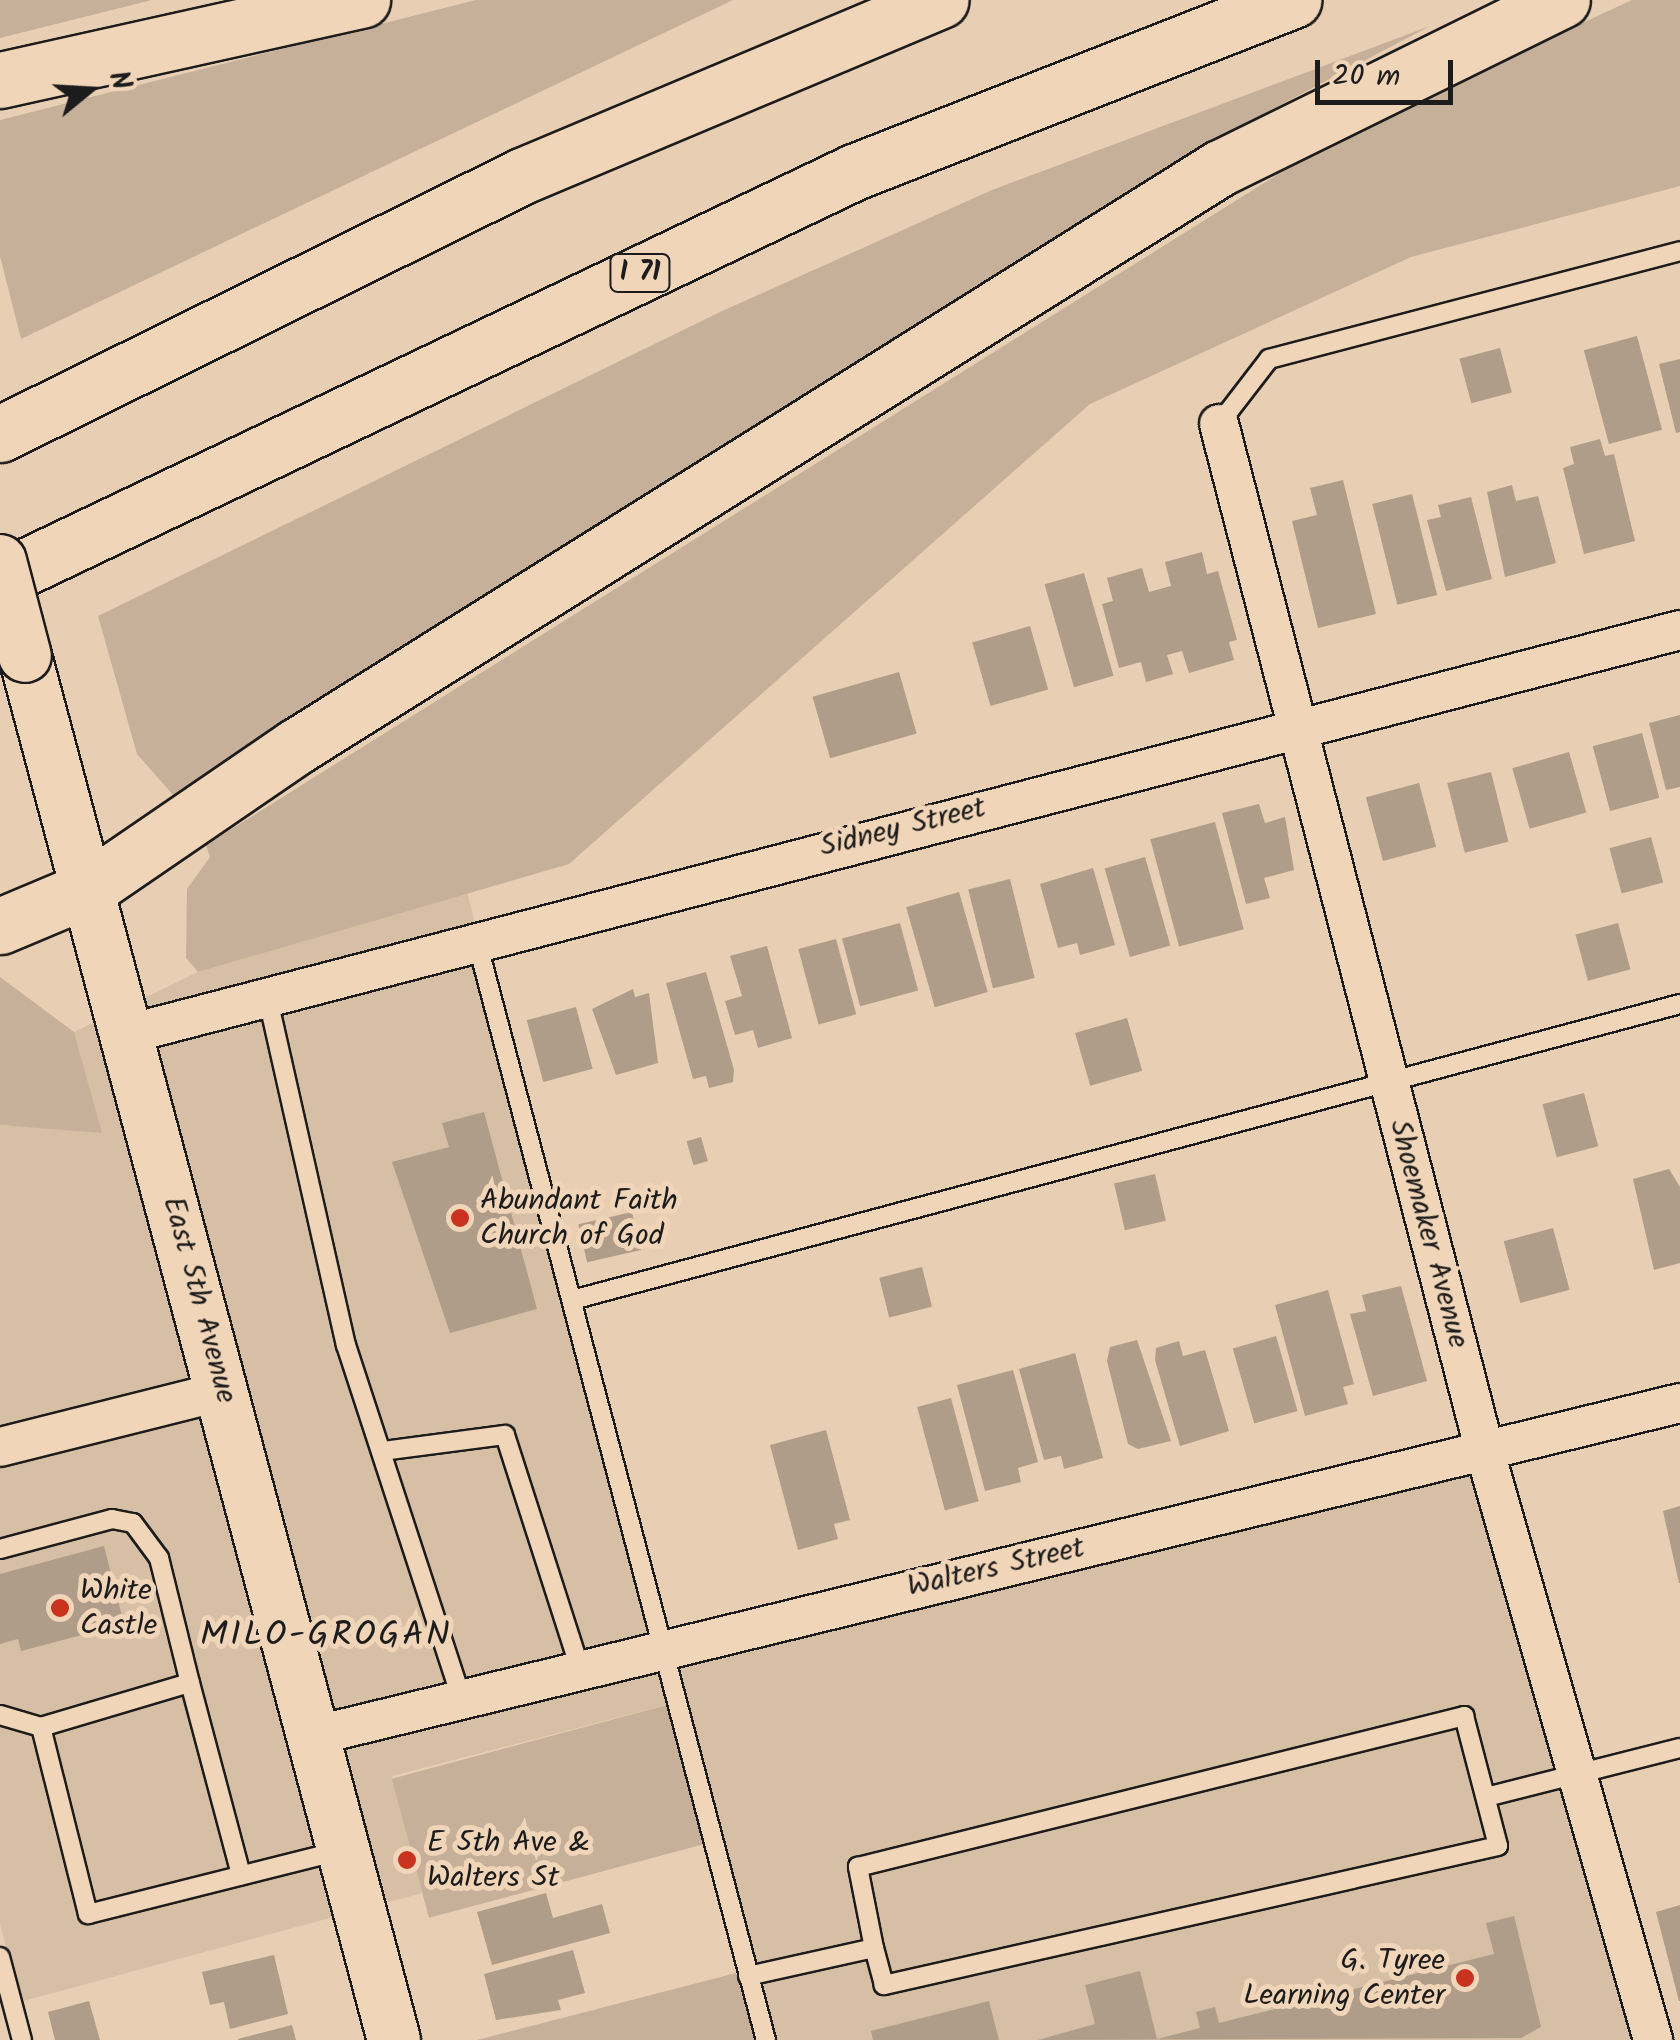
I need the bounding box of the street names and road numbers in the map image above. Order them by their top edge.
road number: I 71 [608,250,672,296]
street label: Sidney Street [816,790,990,866]
street label: Shoemaker Avenue [1380,1116,1476,1352]
street label: East 5th Avenue [154,1193,244,1407]
street label: Walters Street [904,1530,1088,1606]

